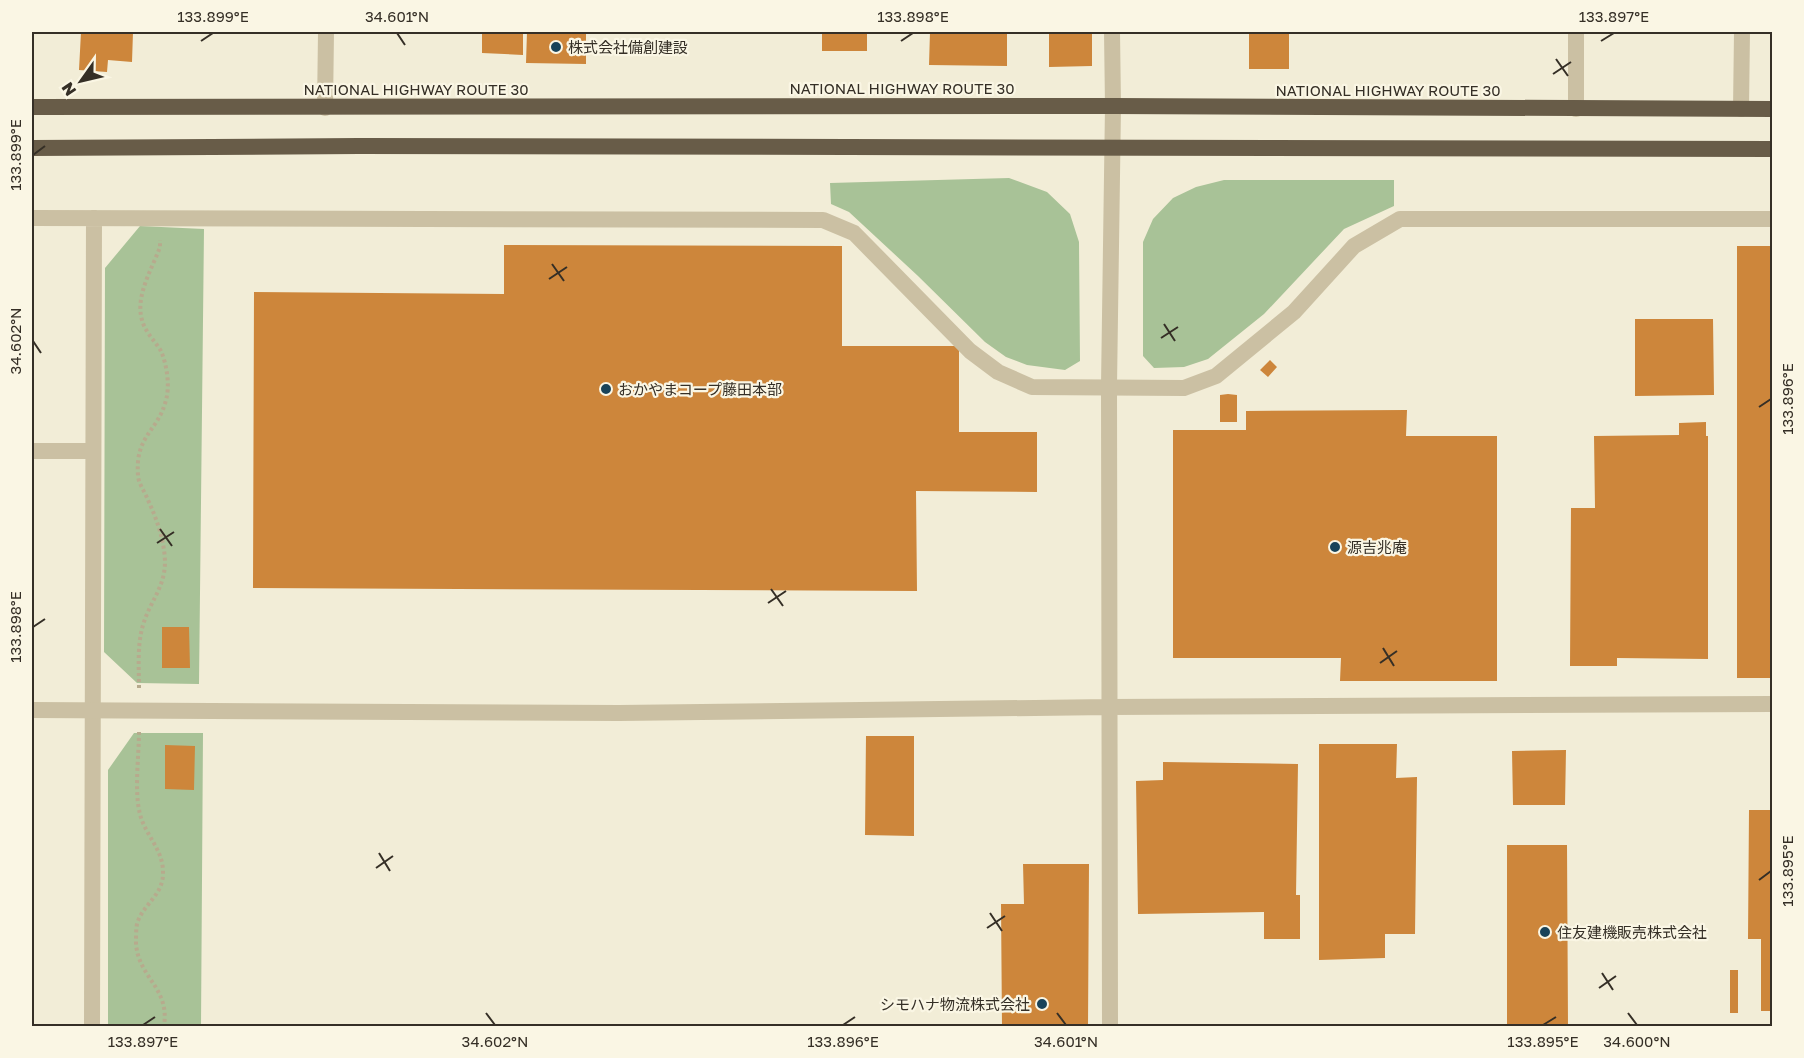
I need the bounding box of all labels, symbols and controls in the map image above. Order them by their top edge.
text: 133.899°E [177,7,249,25]
text: 34.601°N [365,7,429,25]
text: 133.898°E [877,7,949,25]
text: 133.897°E [1579,7,1649,25]
place label: 株式会社備創建設 [568,38,688,56]
marker: 株式会社備創建設 [549,40,563,54]
north arrow [51,51,111,111]
text: N [57,79,80,100]
street label: NATIONAL HIGHWAY ROUTE 30 [789,79,1015,97]
street label: NATIONAL HIGHWAY ROUTE 30 [303,80,529,98]
street label: NATIONAL HIGHWAY ROUTE 30 [1275,81,1501,99]
text: 133.899°E [6,119,24,191]
text: 34.602°N [6,308,24,374]
text: 133.896°E [1778,363,1796,435]
place label: おかやまコープ藤田本部 [618,380,782,398]
marker: おかやまコープ藤田本部 [599,382,613,396]
place label: 源吉兆庵 [1347,538,1407,556]
marker: 源吉兆庵 [1328,540,1342,554]
text: 133.898°E [6,591,24,663]
text: 133.895°E [1778,835,1796,907]
place label: 住友建機販売株式会社 [1557,923,1707,941]
marker: 住友建機販売株式会社 [1538,925,1552,939]
place label: シモハナ物流株式会社 [880,995,1030,1013]
marker: シモハナ物流株式会社 [1035,997,1049,1011]
text: 133.897°E [108,1032,178,1050]
text: 34.602°N [462,1032,528,1050]
text: 133.896°E [807,1032,879,1050]
text: 34.601°N [1034,1032,1098,1050]
text: 133.895°E [1507,1032,1579,1050]
text: 34.600°N [1603,1032,1671,1050]

